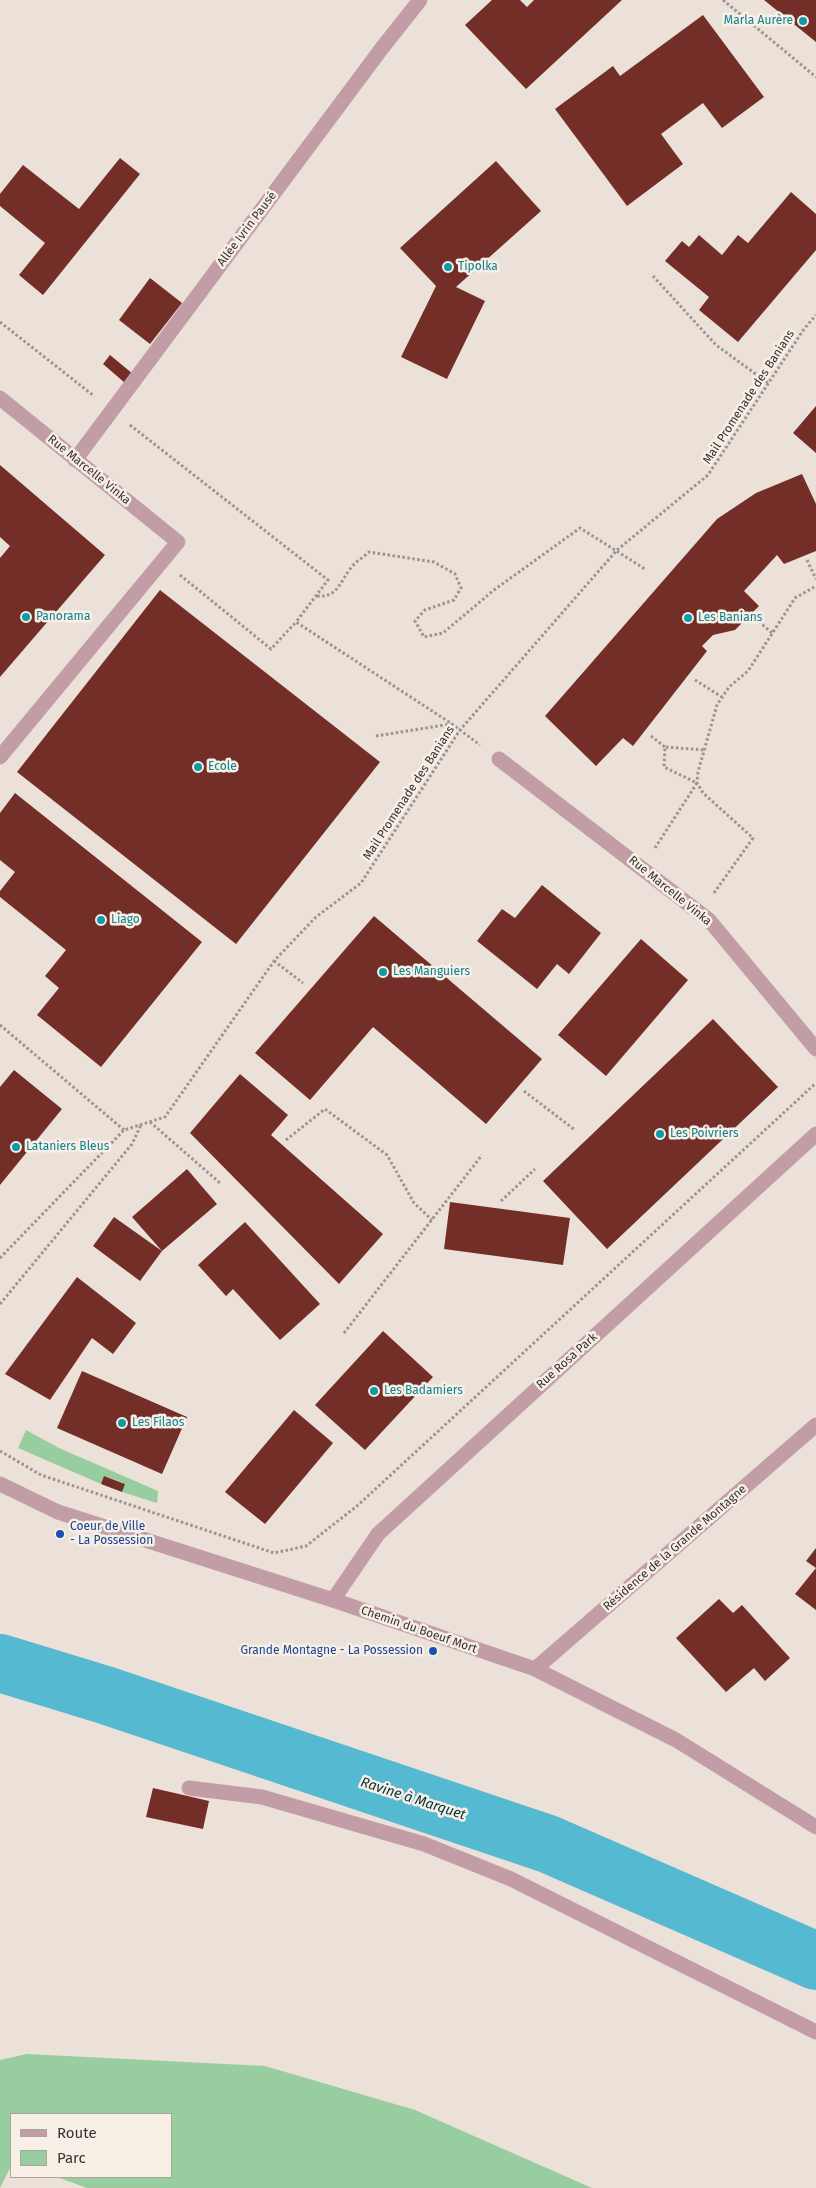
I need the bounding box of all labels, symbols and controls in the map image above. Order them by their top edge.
place label: Marla Aurère [724,14,793,28]
marker: Marla Aurère [797,15,809,27]
street label: Allée Ivrin Pausé [214,189,280,269]
place label: Tipolka [458,260,498,274]
marker: Tipolka [442,261,454,273]
street label: Mail Promenade des Banians [700,327,798,467]
street label: Rue Marcelle Vinka [45,432,133,508]
place label: Panorama [36,610,90,624]
marker: Panorama [20,611,32,623]
place label: Les Banians [698,611,762,625]
marker: Les Banians [682,612,694,624]
street label: Mail Promenade des Banians [360,723,458,863]
place label: Ecole [208,760,237,774]
marker: Ecole [192,761,204,773]
street label: Rue Marcelle Vinka [626,853,714,929]
place label: Liago [111,913,140,927]
marker: Liago [95,914,107,926]
place label: Les Manguiers [393,965,470,979]
marker: Les Manguiers [377,966,389,978]
place label: Les Poivriers [670,1127,739,1141]
marker: Les Poivriers [654,1128,666,1140]
place label: Lataniers Bleus [26,1140,109,1154]
marker: Lataniers Bleus [10,1141,22,1153]
street label: Rue Rosa Park [534,1330,600,1392]
place label: Les Badamiers [384,1384,463,1398]
marker: Les Badamiers [368,1385,380,1397]
place label: Les Filaos [132,1416,184,1430]
marker: Les Filaos [116,1417,128,1429]
street label: Résidence de la Grande Montagne [601,1482,749,1614]
place label: Coeur de Ville - La Possession [70,1520,153,1548]
marker: Coeur de Ville - La Possession [54,1528,66,1540]
street label: Chemin du Boeuf Mort [359,1603,479,1657]
place label: Grande Montagne - La Possession [240,1644,423,1658]
marker: Grande Montagne - La Possession [427,1645,439,1657]
water label: Ravine à Marquet [358,1774,468,1824]
legend [10,2113,172,2178]
text: Route [57,2124,97,2142]
text: Parc [57,2149,86,2167]

